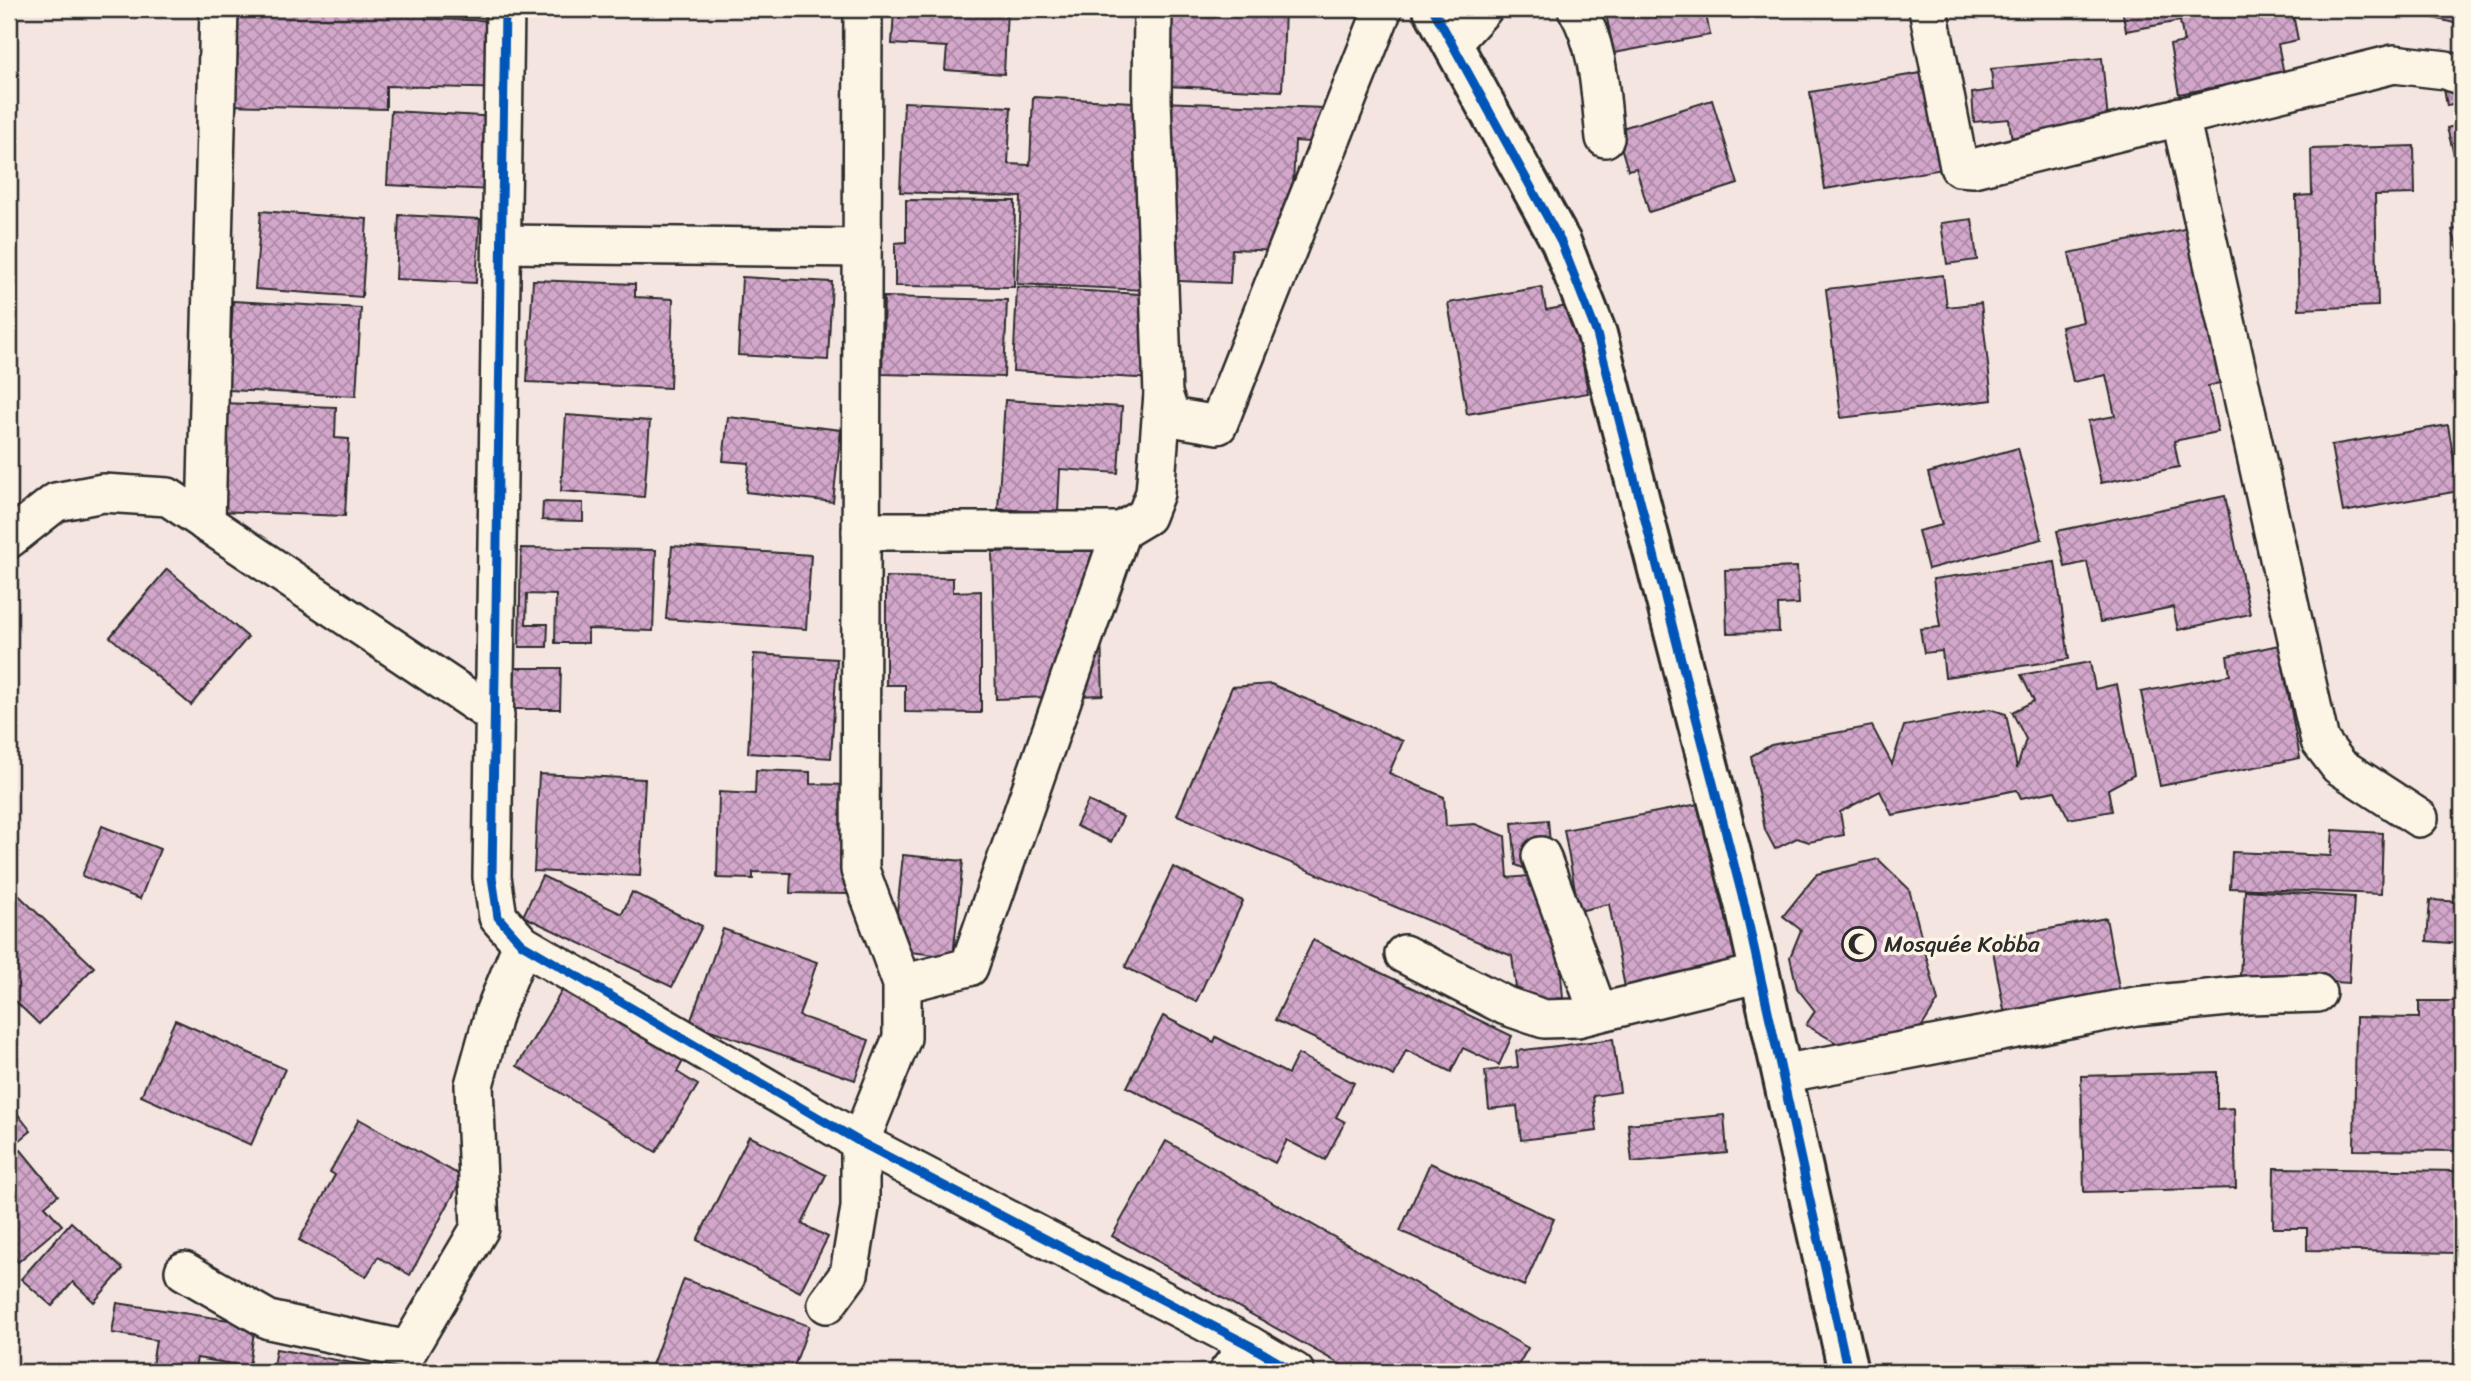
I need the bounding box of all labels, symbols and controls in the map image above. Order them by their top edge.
place label: Mosquée Kobba [1884,924,2040,965]
mosque icon: Mosquée Kobba [1840,925,1878,963]

